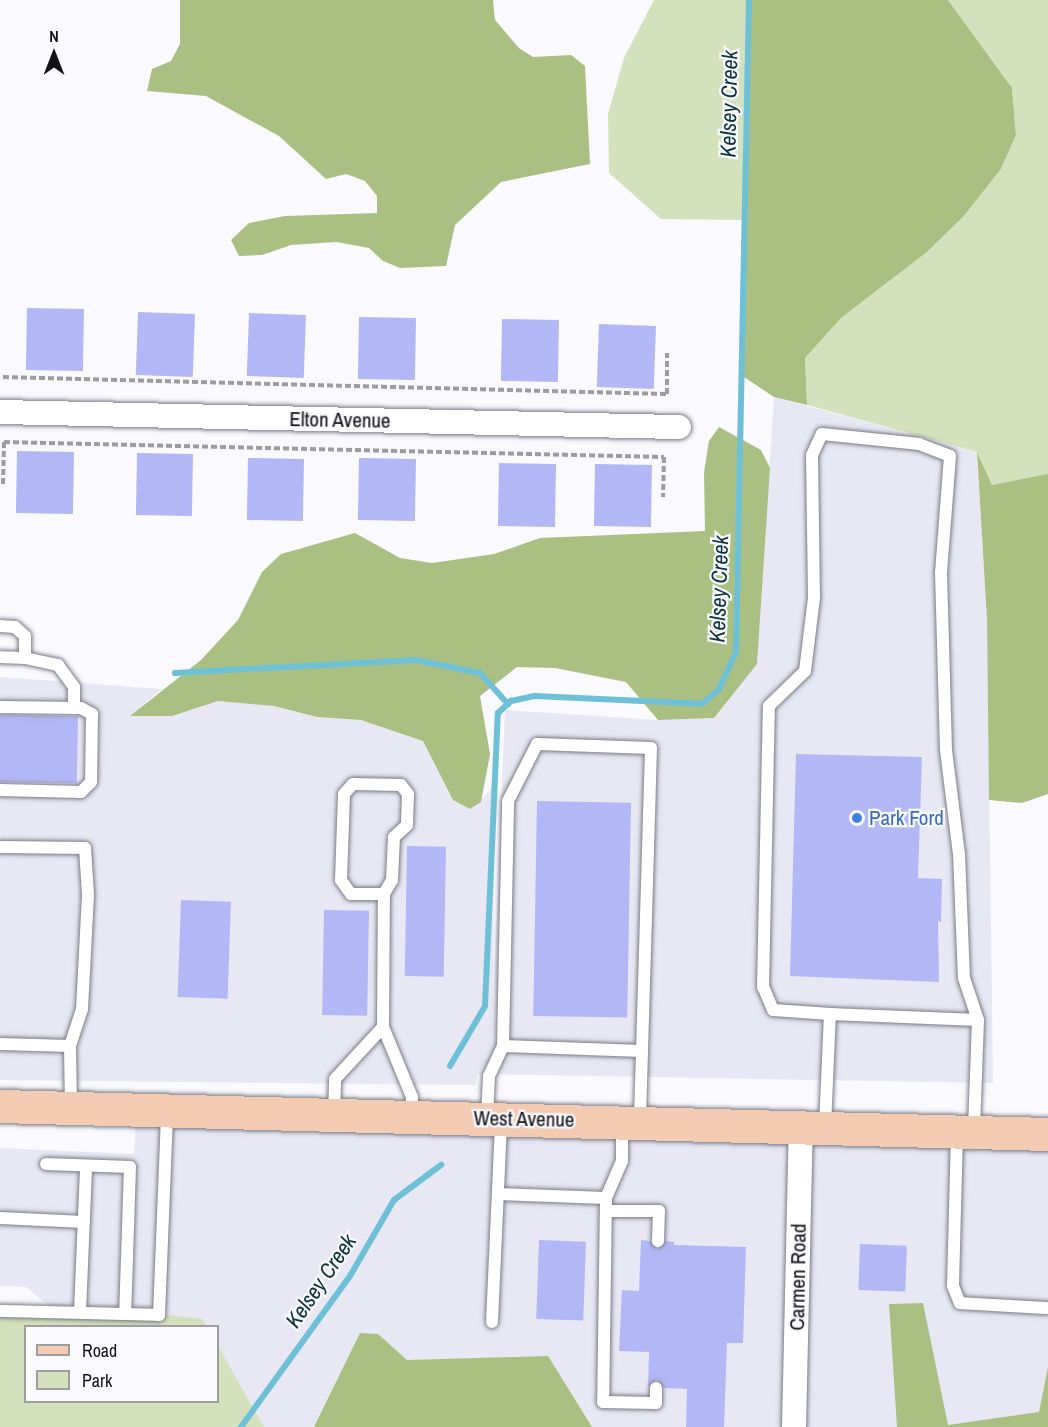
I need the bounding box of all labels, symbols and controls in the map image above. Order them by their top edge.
north arrow [24,24,84,84]
text: N [49,25,59,47]
water label: Kelsey Creek [715,50,743,158]
street label: Elton Avenue [289,407,391,433]
water label: Kelsey Creek [704,535,734,643]
place label: Park Ford [869,805,944,831]
marker: Park Ford [850,811,864,825]
street label: West Avenue [473,1106,575,1132]
street label: Carmen Road [784,1223,812,1331]
water label: Kelsey Creek [280,1229,362,1333]
legend [24,1325,219,1403]
text: Road [82,1338,117,1363]
text: Park [82,1368,112,1393]

